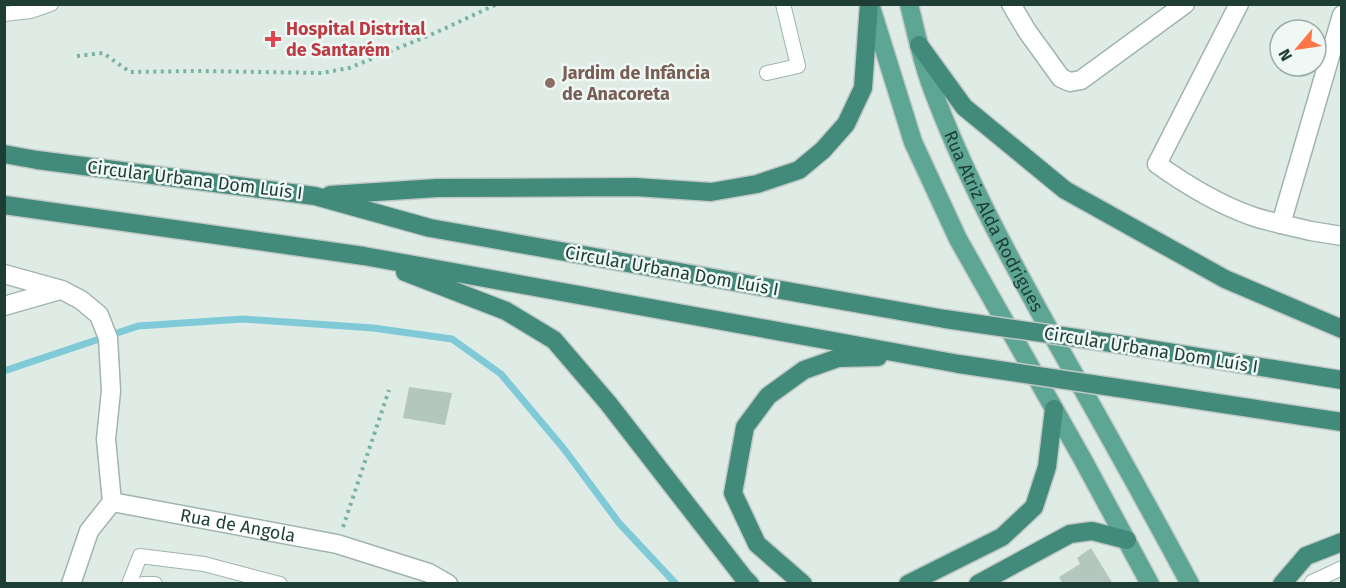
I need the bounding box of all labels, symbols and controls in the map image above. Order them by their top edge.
place label: Hospital Distrital de Santarém [286,18,426,61]
north arrow [1268,18,1328,78]
marker: Hospital Distrital de Santarém [264,30,282,48]
text: N [1274,46,1296,64]
place label: Jardim de Infância de Anacoreta [561,62,710,105]
marker: Jardim de Infância de Anacoreta [543,76,557,90]
street label: Rua Atriz Alda Rodrigues [939,127,1048,316]
street label: Circular Urbana Dom Luís I [86,156,304,204]
street label: Circular Urbana Dom Luís I [563,241,781,301]
street label: Circular Urbana Dom Luís I [1042,322,1260,378]
street label: Rua de Angola [178,504,297,547]

